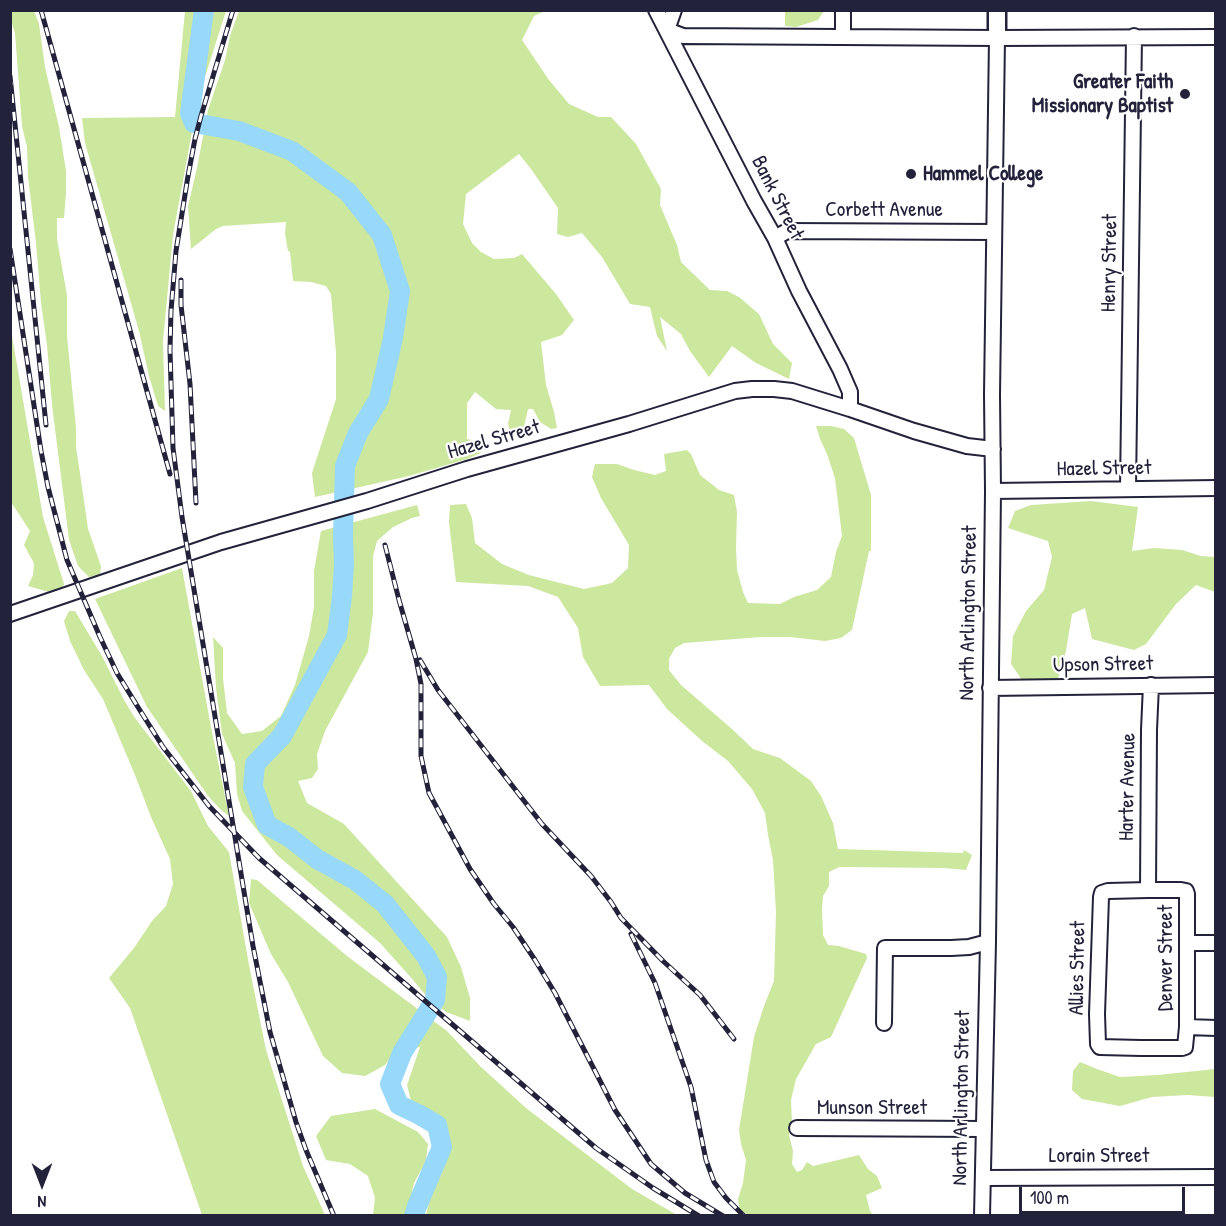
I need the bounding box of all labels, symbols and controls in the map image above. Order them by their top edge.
place label: Greater Faith Missionary Baptist [1032,69,1173,119]
marker: Greater Faith Missionary Baptist [1178,87,1192,101]
street label: Bank Street [745,152,809,244]
place label: Hammel College [923,161,1043,187]
marker: Hammel College [904,167,918,181]
street label: Corbett Avenue [825,197,943,223]
street label: Henry Street [1097,214,1123,312]
street label: Hazel Street [445,415,543,465]
street label: Hazel Street [1056,456,1152,482]
street label: North Arlington Street [955,525,983,701]
street label: Upson Street [1053,652,1153,678]
street label: Harter Avenue [1114,733,1142,841]
street label: Denver Street [1153,905,1179,1011]
street label: Allies Street [1065,921,1091,1015]
street label: North Arlington Street [948,1010,976,1186]
street label: Munson Street [817,1095,927,1121]
street label: Lorain Street [1049,1143,1149,1169]
north arrow [12,1154,72,1214]
scale bar [1022,1175,1188,1213]
text: 100 m [1030,1185,1069,1210]
text: N [38,1191,46,1213]

